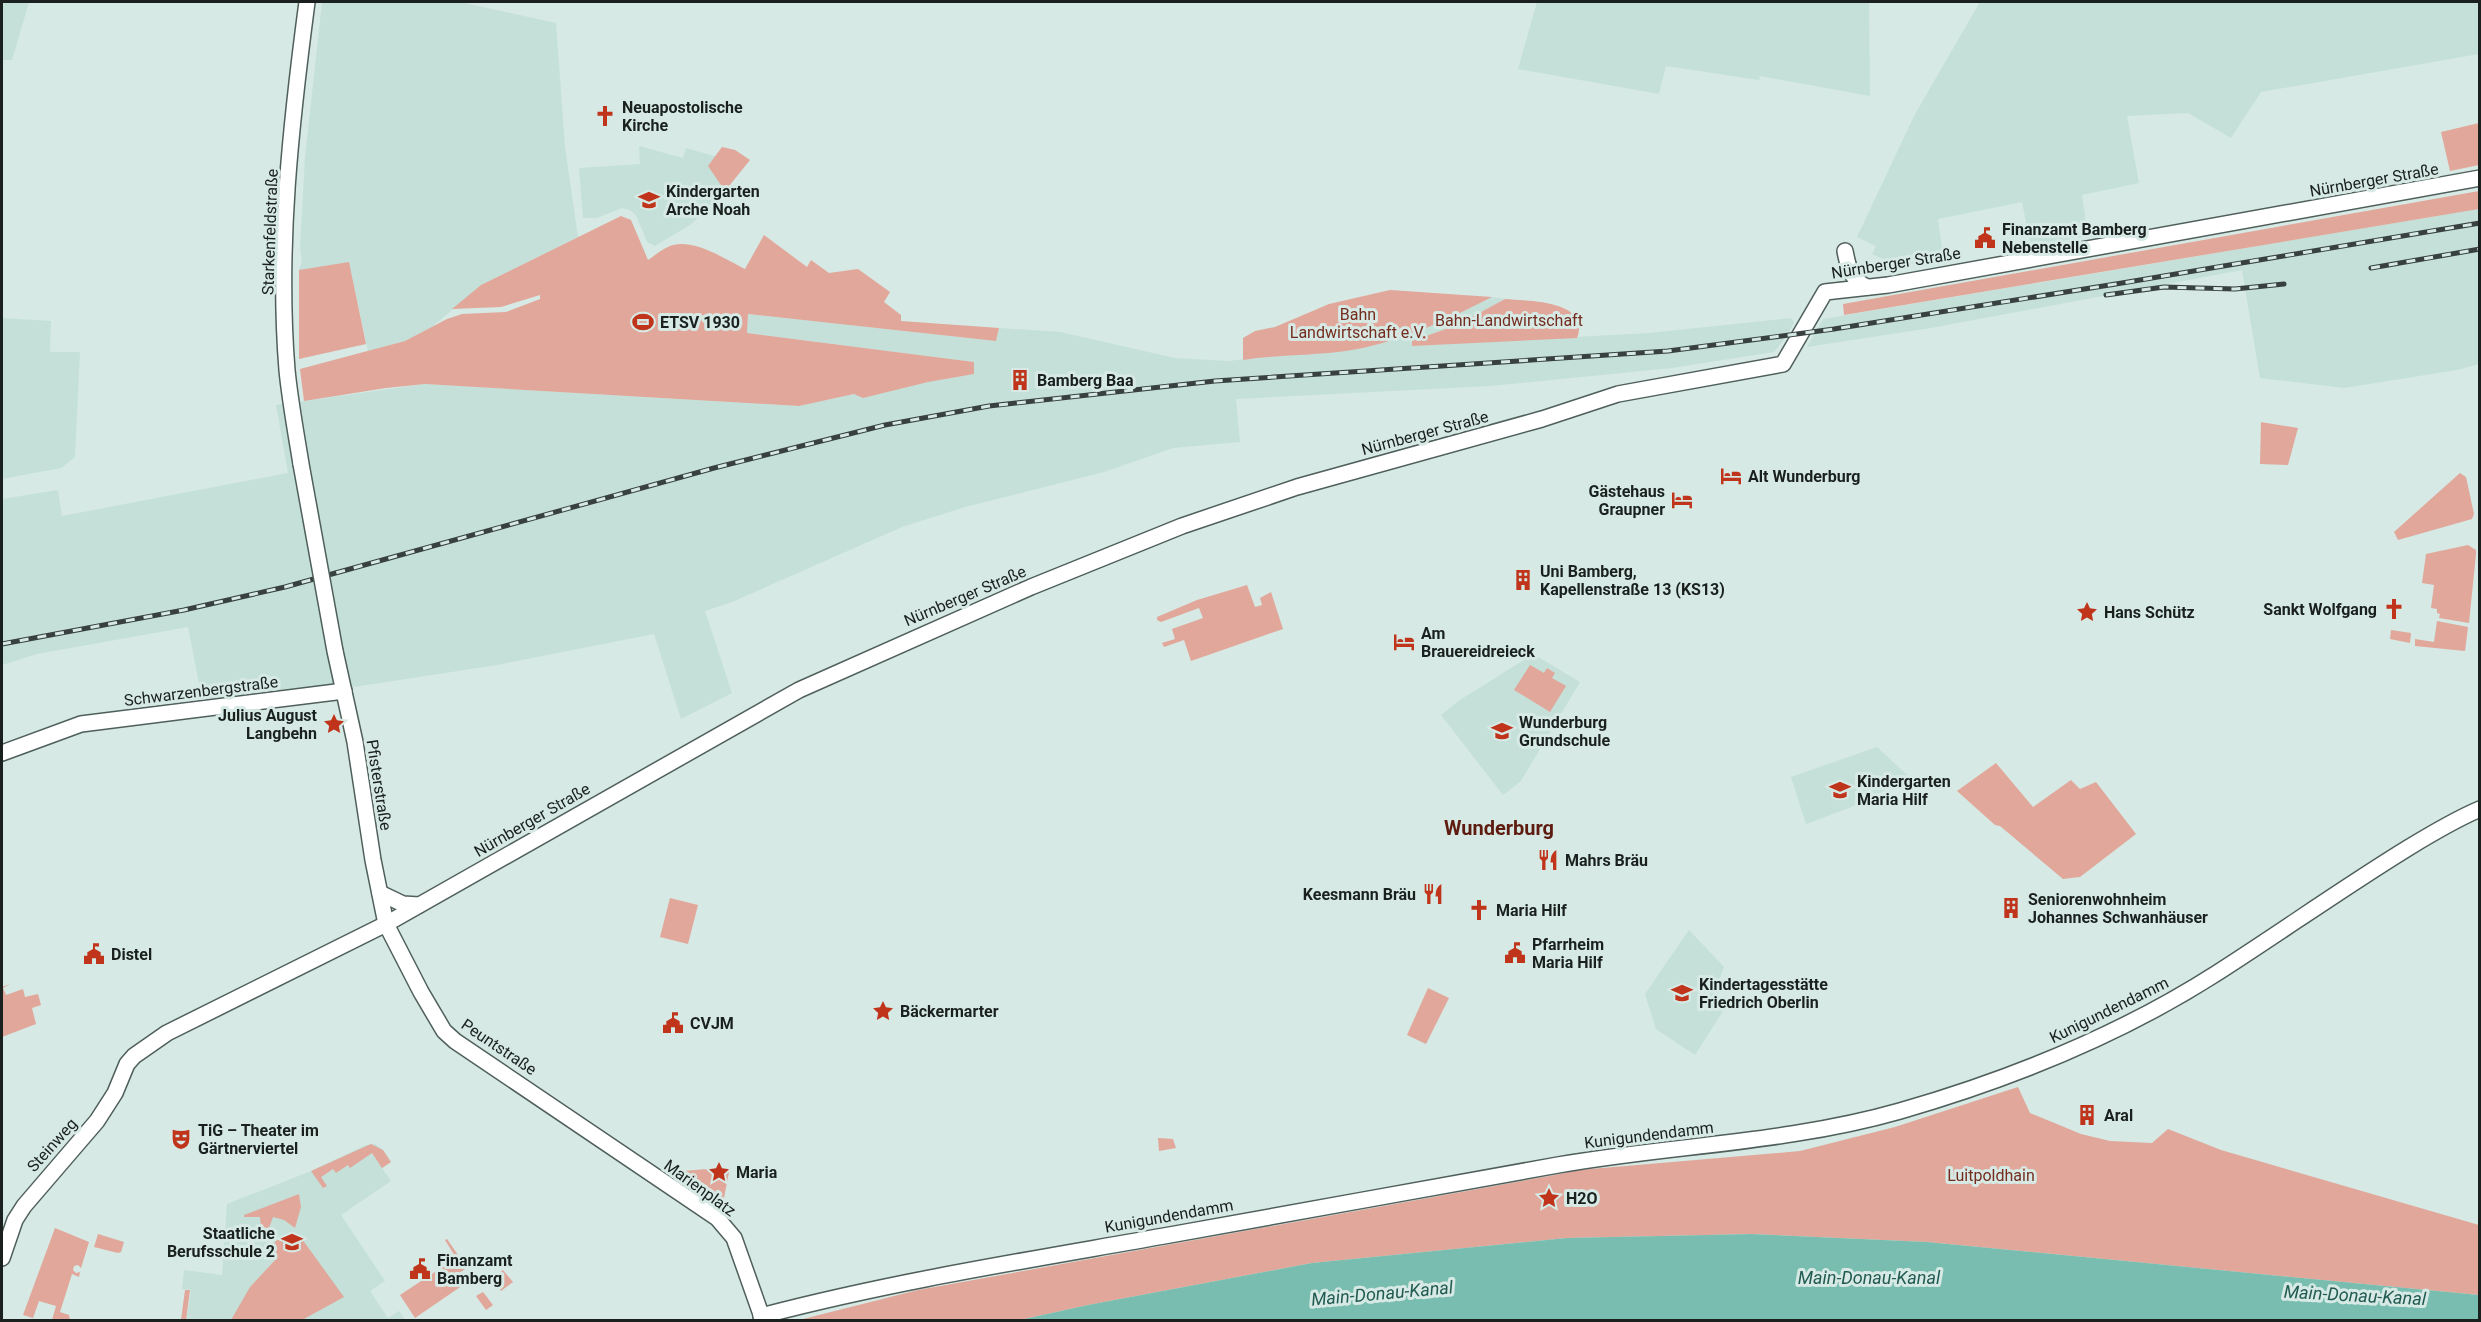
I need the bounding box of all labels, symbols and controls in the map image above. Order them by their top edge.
place label: Neuapostolische Kirche [622,98,743,135]
church icon: Neuapostolische Kirche [593,104,617,128]
street label: Nürnberger Straße [2308,159,2440,201]
street label: Starkenfeldstraße [258,169,282,295]
place label: Kindergarten Arche Noah [666,182,760,219]
school or university icon: Kindergarten Arche Noah [637,188,661,212]
place label: Finanzamt Bamberg Nebenstelle [2002,220,2147,257]
public building icon: Finanzamt Bamberg Nebenstelle [1973,226,1997,250]
street label: Nürnberger Straße [1830,243,1962,283]
park label: Bahn Landwirtschaft e.V. [1290,305,1426,342]
sports icon: ETSV 1930 [631,310,655,334]
park label: Bahn-Landwirtschaft [1435,311,1583,330]
place label: ETSV 1930 [660,313,740,332]
building icon: Bamberg Baa [1008,368,1032,392]
place label: Bamberg Baa [1037,371,1134,390]
street label: Nürnberger Straße [1359,407,1491,459]
hotel icon: Alt Wunderburg [1719,464,1743,488]
place label: Alt Wunderburg [1748,467,1860,486]
place label: Gästehaus Graupner [1589,482,1665,519]
hotel icon: Gästehaus Graupner [1670,488,1694,512]
street label: Nürnberger Straße [901,562,1029,630]
place label: Uni Bamberg, Kapellenstraße 13 (KS13) [1540,562,1725,599]
building icon: Uni Bamberg, Kapellenstraße 13 (KS13) [1511,568,1535,592]
church icon: Sankt Wolfgang [2382,597,2406,621]
place icon: Hans Schütz [2075,600,2099,624]
place label: Sankt Wolfgang [2263,600,2377,619]
place label: Hans Schütz [2104,603,2195,622]
place label: Am Brauereidreieck [1421,624,1535,661]
hotel icon: Am Brauereidreieck [1392,630,1416,654]
street label: Schwarzenbergstraße [123,672,279,710]
place label: Julius August Langbehn [218,706,318,743]
place icon: Julius August Langbehn [322,712,346,736]
place label: Wunderburg Grundschule [1519,713,1610,750]
school or university icon: Wunderburg Grundschule [1490,719,1514,743]
street label: Pfisterstraße [362,738,396,832]
place label: Kindergarten Maria Hilf [1857,772,1951,809]
school or university icon: Kindergarten Maria Hilf [1828,778,1852,802]
street label: Nürnberger Straße [471,779,593,861]
district label: Wunderburg [1444,816,1554,840]
restaurant icon: Mahrs Bräu [1536,848,1560,872]
place label: Mahrs Bräu [1565,851,1648,870]
restaurant icon: Keesmann Bräu [1421,882,1445,906]
place label: Keesmann Bräu [1303,885,1416,904]
place label: Seniorenwohnheim Johannes Schwanhäuser [2028,890,2208,927]
building icon: Seniorenwohnheim Johannes Schwanhäuser [1999,896,2023,920]
church icon: Maria Hilf [1467,898,1491,922]
place label: Maria Hilf [1496,901,1567,920]
place label: Pfarrheim Maria Hilf [1532,935,1604,972]
public building icon: Pfarrheim Maria Hilf [1503,941,1527,965]
public building icon: Distel [82,942,106,966]
place label: Distel [111,945,152,964]
street label: Kunigundendamm [2046,973,2172,1047]
place label: Kindertagesstätte Friedrich Oberlin [1699,975,1828,1012]
school or university icon: Kindertagesstätte Friedrich Oberlin [1670,981,1694,1005]
place icon: Bäckermarter [871,999,895,1023]
place label: Bäckermarter [900,1002,999,1021]
public building icon: CVJM [661,1011,685,1035]
place label: CVJM [690,1014,734,1033]
street label: Peuntstraße [458,1015,540,1079]
building icon: Aral [2075,1103,2099,1127]
place label: Aral [2104,1106,2133,1125]
street label: Steinweg [23,1114,81,1176]
street label: Kunigundendamm [1583,1118,1715,1152]
place label: TiG – Theater im Gärtnerviertel [198,1121,319,1158]
theatre icon: TiG – Theater im Gärtnerviertel [169,1127,193,1151]
street label: Marienplatz [660,1156,740,1220]
place icon: Maria [707,1160,731,1184]
place label: Maria [736,1163,778,1182]
park label: Luitpoldhain [1947,1166,2035,1185]
place icon: H2O [1537,1186,1561,1210]
place label: H2O [1566,1189,1598,1208]
street label: Kunigundendamm [1103,1195,1235,1237]
place label: Staatliche Berufsschule 2 [167,1224,275,1261]
school or university icon: Staatliche Berufsschule 2 [280,1230,304,1254]
place label: Finanzamt Bamberg [437,1251,513,1288]
public building icon: Finanzamt Bamberg [408,1257,432,1281]
water label: Main-Donau-Kanal [1798,1267,1941,1288]
water label: Main-Donau-Kanal [1310,1276,1455,1310]
water label: Main-Donau-Kanal [2283,1281,2427,1309]

